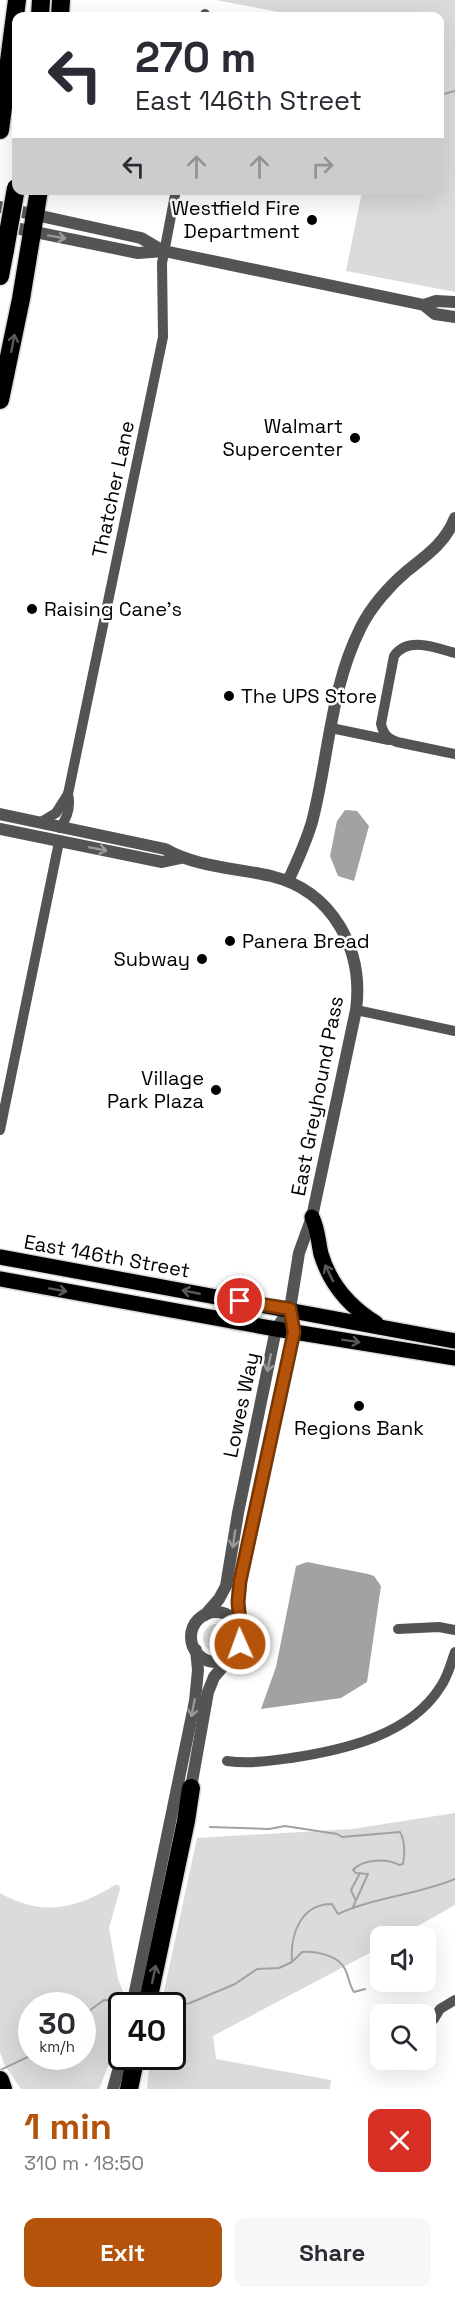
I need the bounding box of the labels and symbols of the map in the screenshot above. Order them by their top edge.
place label: Westfield Fire Department [171,195,300,244]
marker: Westfield Fire Department [305,213,319,227]
one-way arrow [47,232,67,243]
one-way arrow [8,334,19,353]
place label: Walmart Supercenter [223,413,343,462]
street label: Thatcher Lane [86,418,140,560]
marker: Walmart Supercenter [348,431,362,445]
place label: Raising Cane's [44,596,182,622]
marker: Raising Cane's [25,602,39,616]
place label: The UPS Store [241,683,377,709]
marker: The UPS Store [222,689,236,703]
one-way arrow [88,844,108,855]
place label: Panera Bread [242,928,370,954]
marker: Panera Bread [223,934,237,948]
place label: Subway [113,946,190,972]
marker: Subway [195,952,209,966]
street label: East Greyhound Pass [285,994,349,1198]
place label: Village Park Plaza [107,1065,204,1114]
marker: Village Park Plaza [209,1083,223,1097]
street label: East 146th Street [22,1229,192,1283]
one-way arrow [322,1264,334,1282]
pin [214,1275,265,1326]
one-way arrow [47,1285,67,1296]
one-way arrow [181,1286,201,1297]
one-way arrow [341,1336,361,1347]
street label: Lowes Way [217,1350,265,1460]
one-way arrow [263,1353,275,1372]
marker: Regions Bank [352,1399,366,1413]
place label: Regions Bank [294,1415,424,1441]
one-way arrow [228,1528,239,1548]
position arrow [208,1612,272,1676]
one-way arrow [187,1698,198,1718]
one-way arrow [149,1965,160,1985]
speed limit sign: 40 [108,1992,186,2070]

